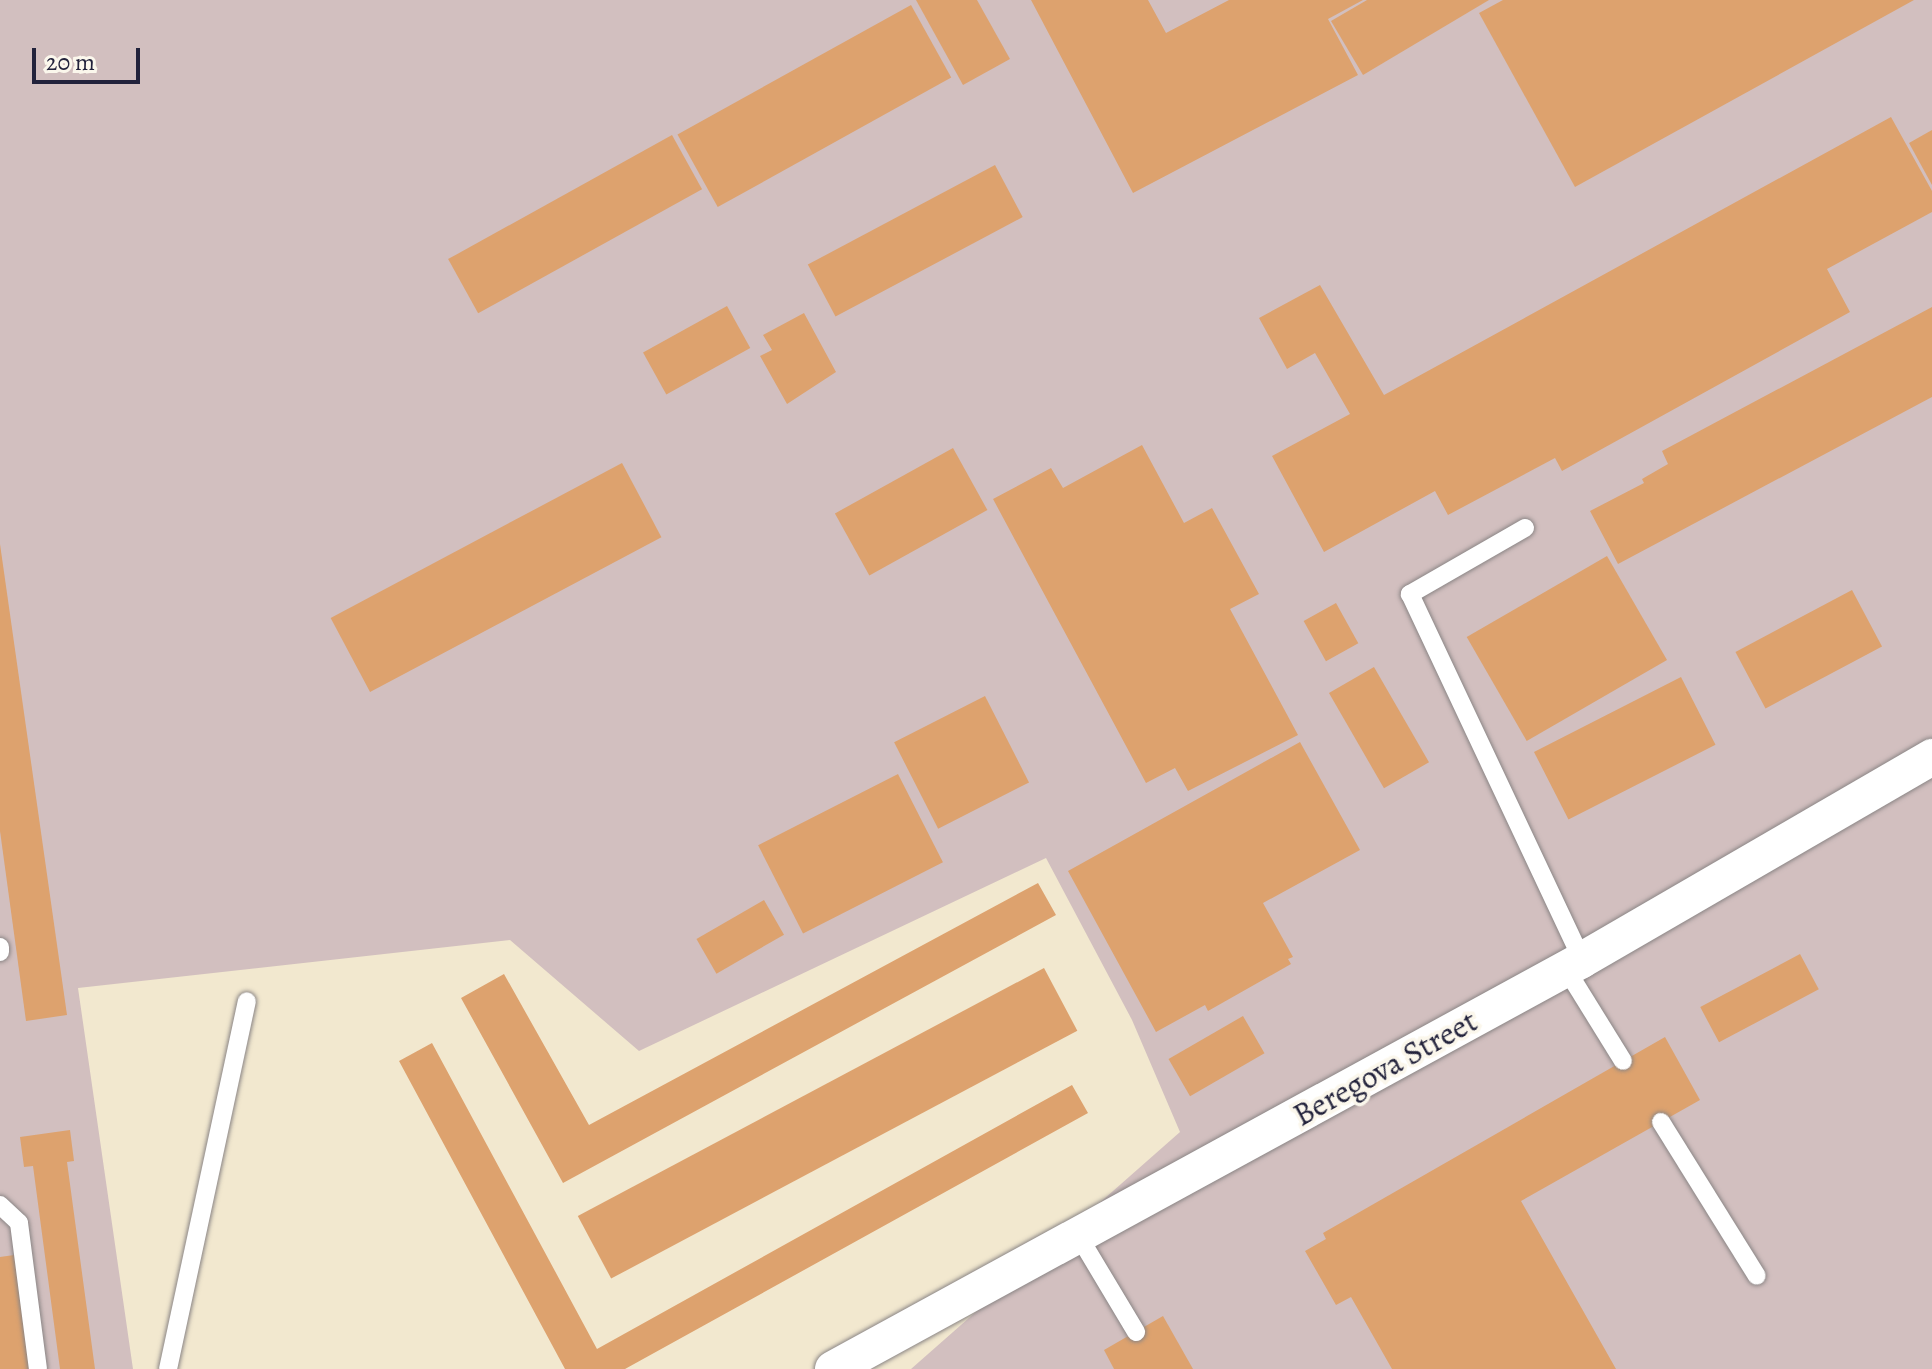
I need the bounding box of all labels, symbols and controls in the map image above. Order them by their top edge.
scale bar [36,32,144,82]
text: 20 m [46,46,95,78]
street label: Beregova Street [1286,1002,1484,1134]

